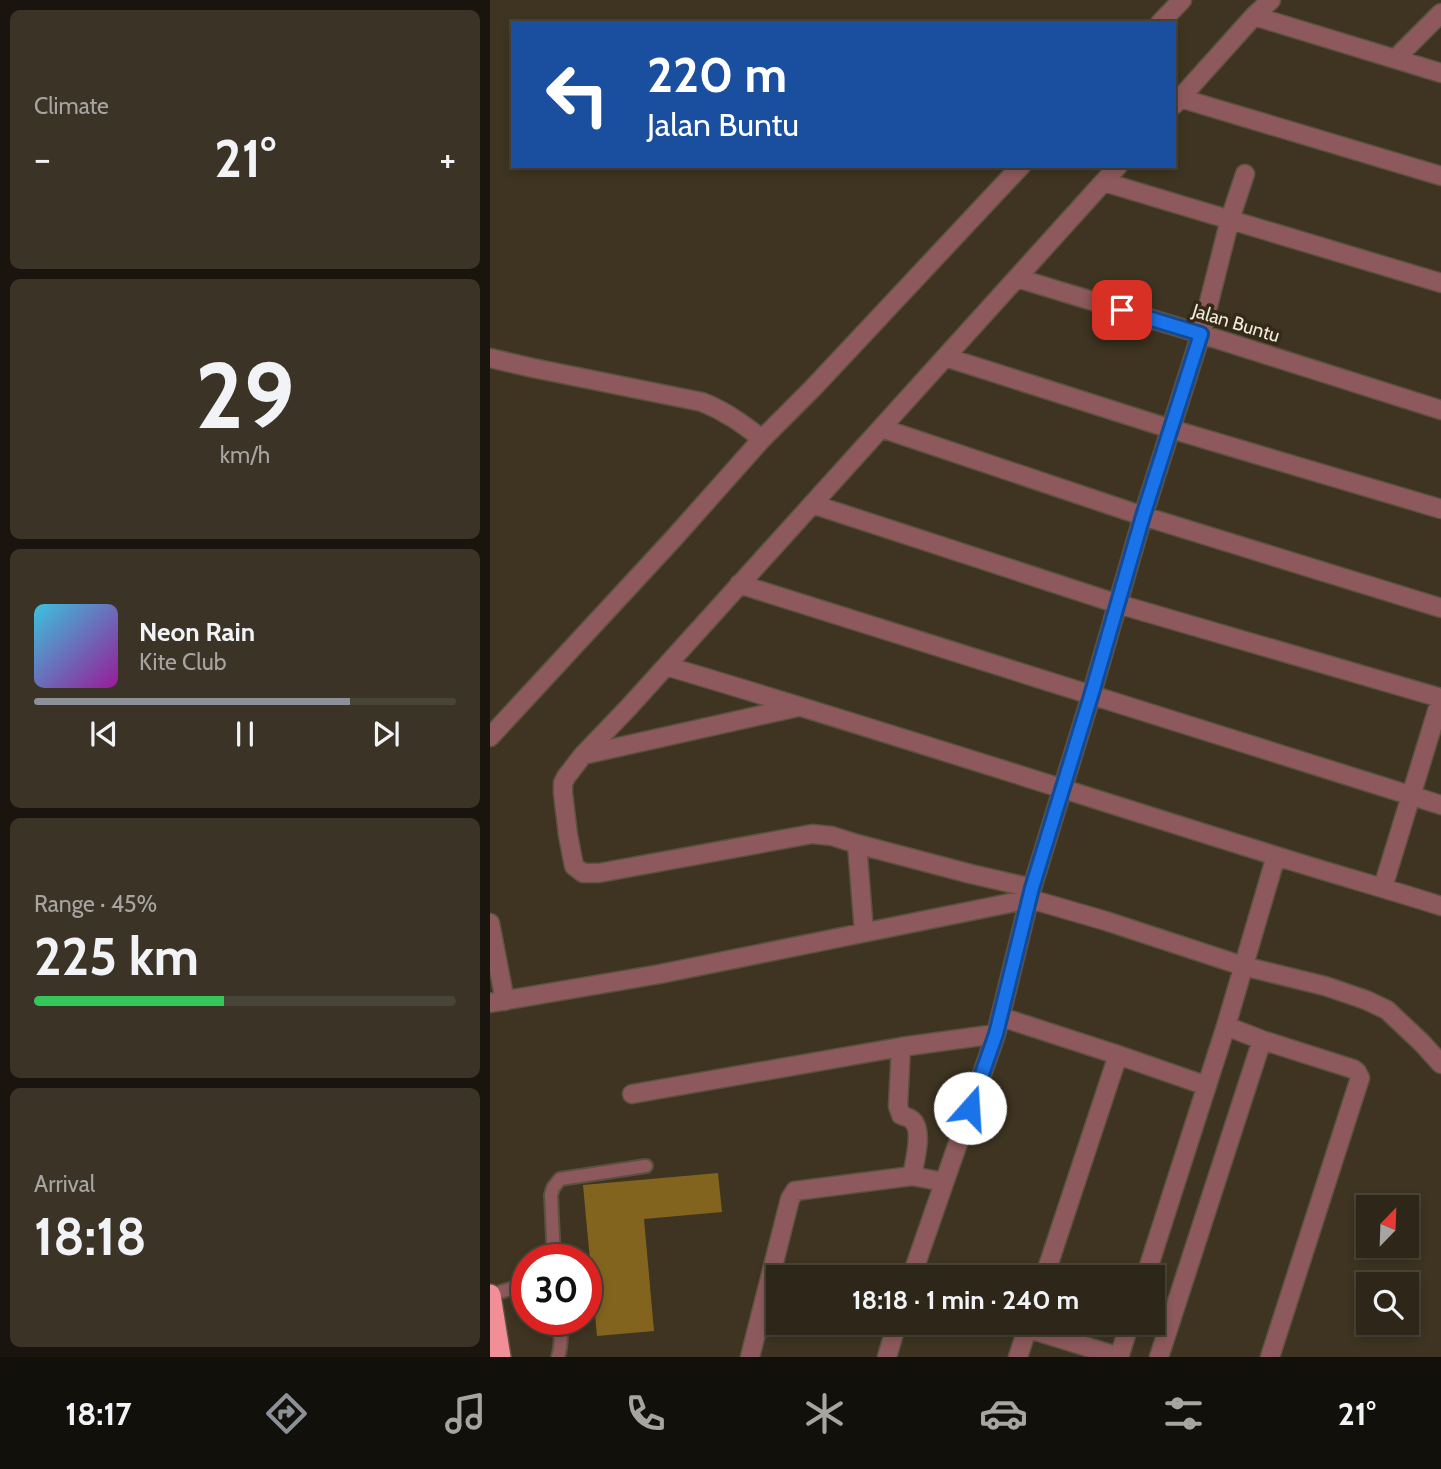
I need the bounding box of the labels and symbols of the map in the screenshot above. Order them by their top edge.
pin [1092,280,1152,340]
street label: Jalan Buntu [1188,299,1283,347]
position arrow [933,1071,1007,1145]
north arrow [1356,1195,1419,1258]
speed limit sign: 30 [511,1244,602,1335]

